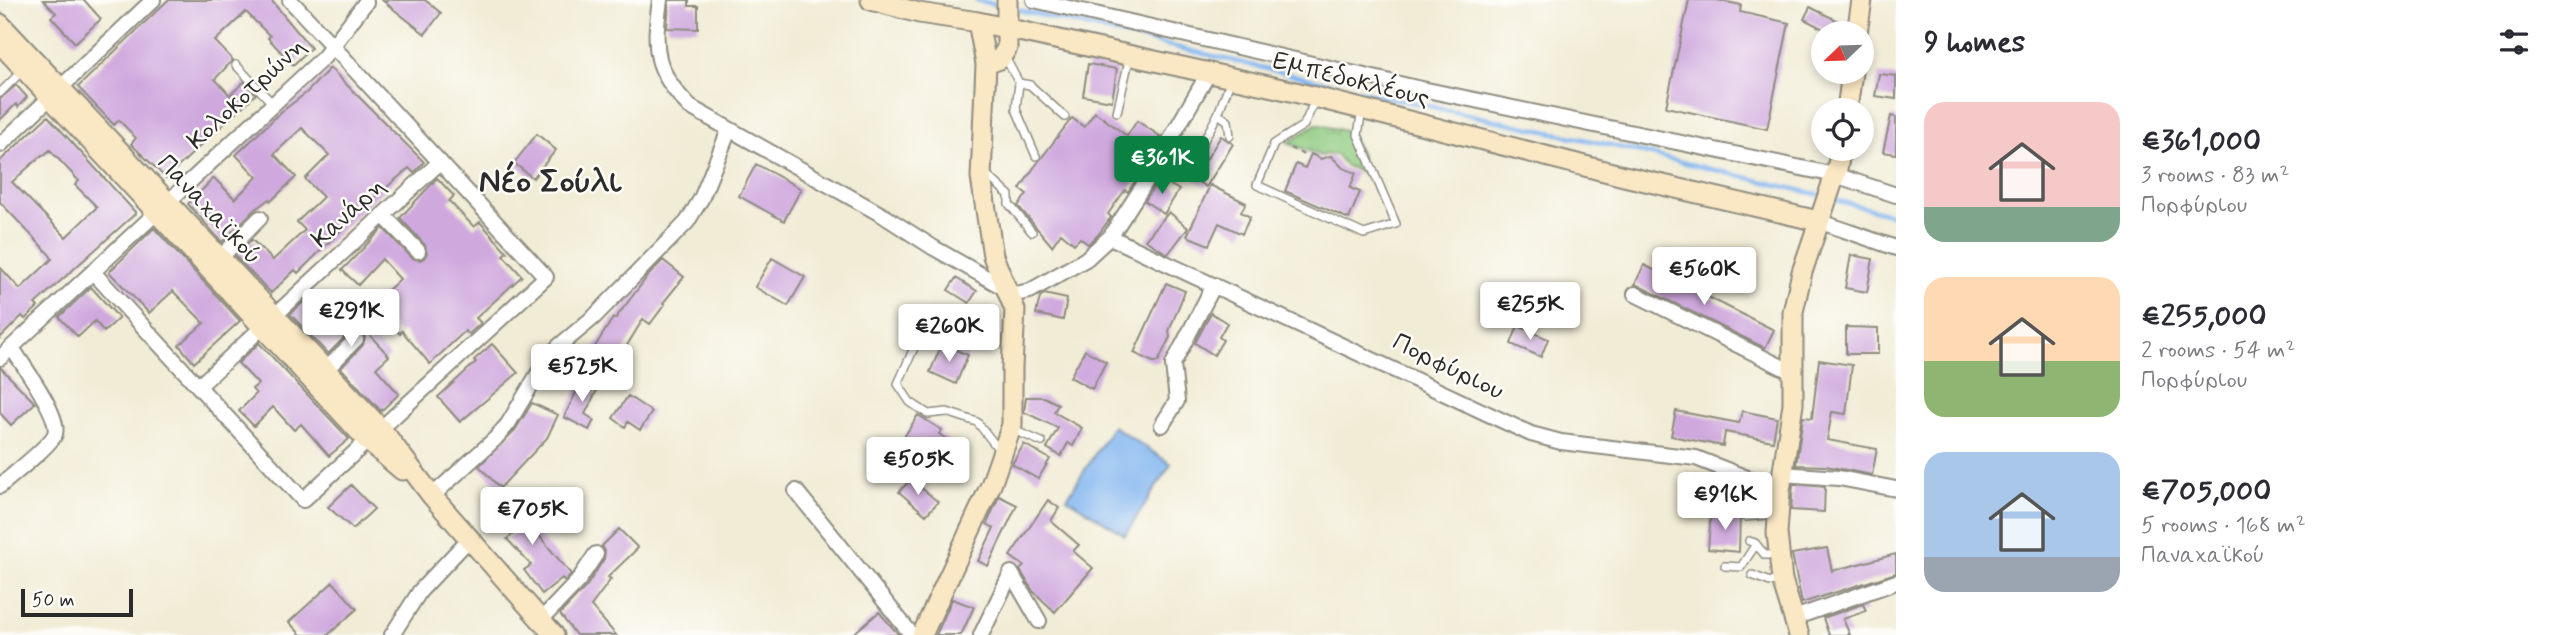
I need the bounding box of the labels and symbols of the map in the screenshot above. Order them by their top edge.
north arrow [1811,21,1874,84]
street label: Κολοκοτρώνη [180,30,314,158]
street label: Εμπεδοκλέους [1269,44,1433,116]
pin: €361K [1113,136,1211,196]
street label: Παναχαϊκού [149,147,269,273]
district label: Νέο Σούλι [479,160,622,205]
street label: Κανάρη [304,170,394,256]
pin: €560K [1655,247,1753,307]
pin: €255K [1481,282,1579,342]
pin: €291K [302,290,400,349]
pin: €260K [900,304,998,364]
street label: Πορφύριου [1387,325,1509,409]
pin: €525K [533,344,631,404]
pin: €505K [869,438,967,497]
pin: €916K [1676,472,1774,532]
pin: €705K [483,488,581,547]
scale bar [21,586,133,618]

